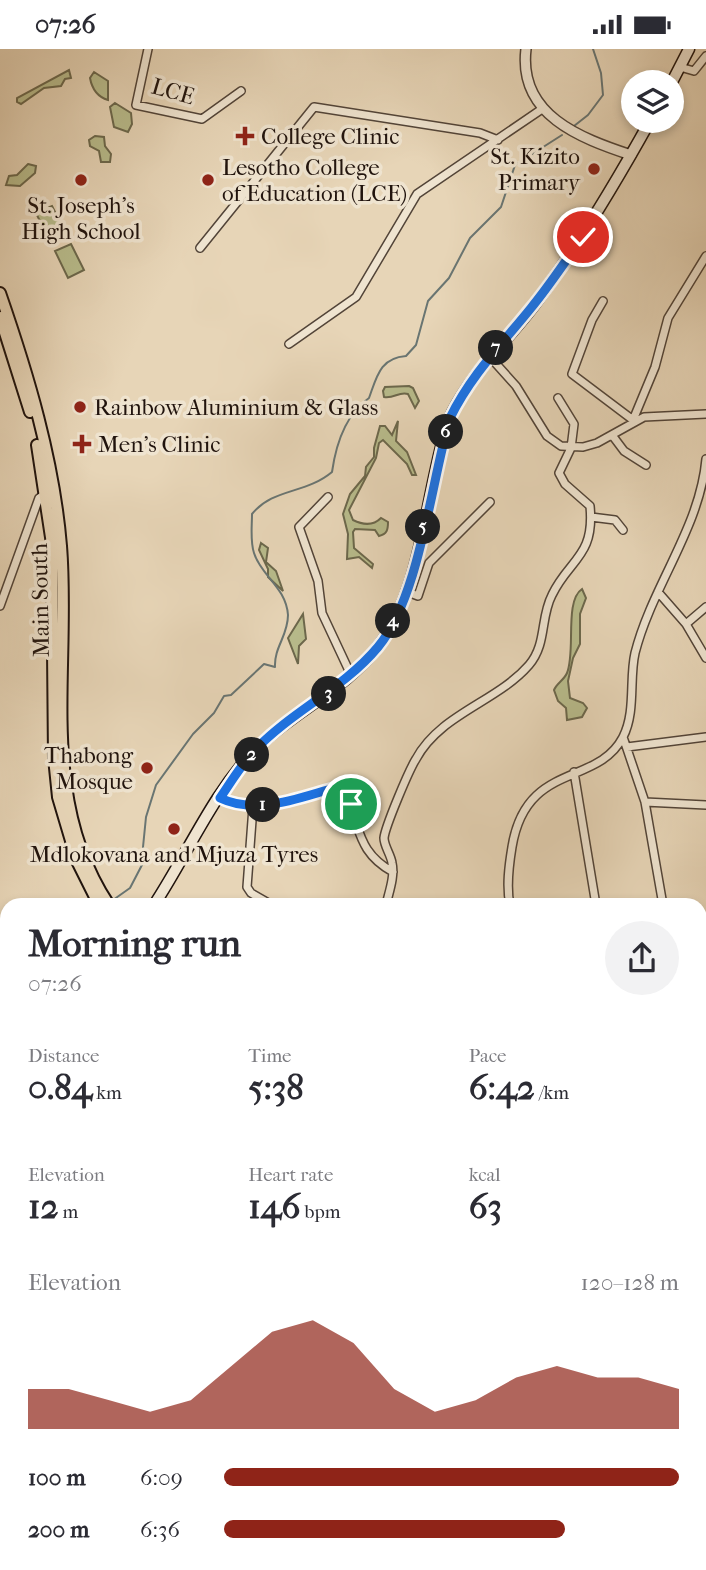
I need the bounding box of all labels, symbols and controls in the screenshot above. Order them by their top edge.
text: 07:26 [35,9,96,40]
map controls [621,70,684,133]
button: layers [621,70,684,133]
street label: LCE [148,73,197,110]
place label: College Clinic [261,123,399,150]
marker: College Clinic [235,126,255,146]
place label: St. Kizito Primary [490,143,581,196]
place label: Lesotho College of Education (LCE) [222,154,407,207]
marker: St. Kizito Primary [586,161,602,177]
marker: St. Joseph's High School [73,172,89,188]
marker: Lesotho College of Education (LCE) [200,172,216,188]
place label: St. Joseph's High School [21,192,141,245]
pin [553,207,613,267]
icon: check [564,218,602,256]
pin: 7 [478,331,514,365]
text: 7 [491,336,500,358]
place label: Rainbow Aluminium & Glass [94,394,378,421]
marker: Rainbow Aluminium & Glass [72,399,88,415]
pin: 6 [428,415,464,449]
text: 6 [440,420,451,442]
place label: Men's Clinic [98,431,220,458]
marker: Men's Clinic [72,434,92,454]
pin: 5 [406,510,440,545]
text: 5 [418,515,427,537]
street label: Main South [26,543,55,657]
pin: 4 [376,603,410,639]
text: 4 [387,609,398,631]
pin: 3 [312,677,346,711]
text: 3 [325,682,332,704]
pin: 2 [234,737,270,773]
place label: Thabong Mosque [44,742,134,795]
text: 2 [247,743,256,765]
marker: Thabong Mosque [139,760,155,776]
pin [321,774,381,834]
icon: arrive [332,785,370,823]
pin: 1 [246,787,280,823]
text: 1 [259,793,266,815]
marker: Mdlokovana and Mjuza Tyres [166,821,182,837]
place label: Mdlokovana and Mjuza Tyres [30,841,318,868]
text: Morning run [28,921,241,966]
button: share [605,921,679,995]
text: 07:26 [28,970,82,997]
text: Distance [28,1045,99,1067]
text: Time [248,1045,292,1067]
text: Pace [469,1045,507,1067]
text: 0.84 [28,1067,92,1108]
text: 5:38 [248,1067,304,1108]
text: 6:42 [469,1067,535,1108]
text: km [92,1082,122,1104]
text: /km [535,1082,569,1104]
text: Elevation [28,1164,105,1186]
text: Heart rate [248,1164,333,1186]
text: kcal [469,1164,501,1186]
text: 12 [28,1186,59,1227]
text: 146 [248,1186,300,1227]
text: 63 [469,1186,502,1227]
text: m [59,1201,78,1223]
text: bpm [300,1201,340,1223]
text: Elevation [28,1269,121,1296]
text: 120–128 m [581,1269,679,1296]
text: 100 m [28,1464,86,1491]
text: 6:09 [140,1464,183,1491]
text: 200 m [28,1516,89,1543]
text: 6:36 [140,1516,180,1543]

